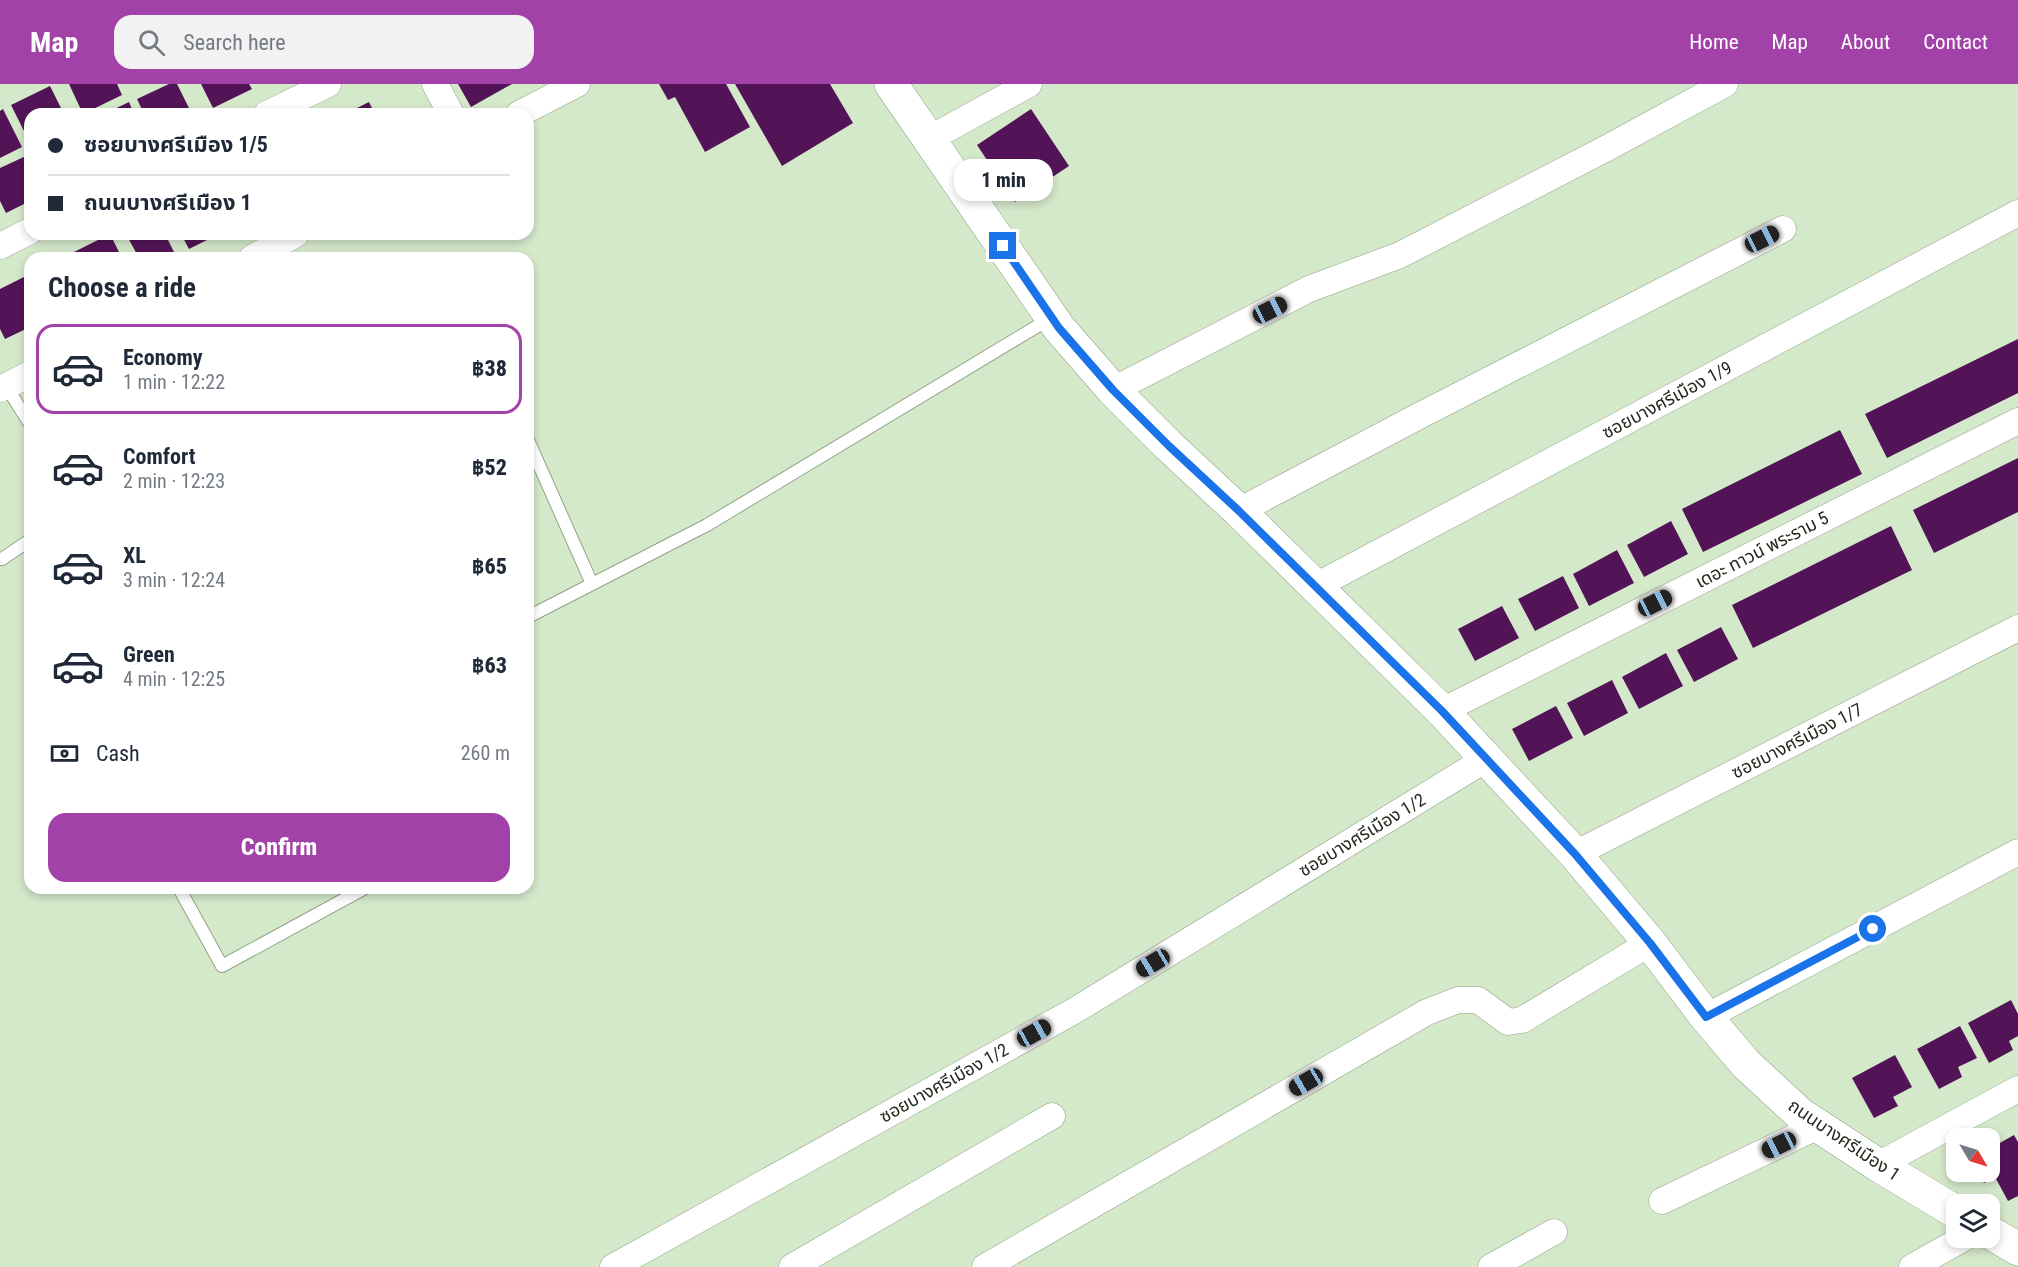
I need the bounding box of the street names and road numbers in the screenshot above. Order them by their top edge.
street label: ซอยบางศรีเมือง 1/9 [1598,357,1735,443]
street label: เดอะ ทาวน์ พระราม 5 [1692,507,1832,592]
street label: ซอยบางศรีเมือง 1/7 [1728,698,1866,783]
street label: ซอยบางศรีเมือง 1/2 [1295,788,1429,881]
street label: ซอยบางศรีเมือง 1/2 [876,1038,1012,1127]
street label: ถนนบางศรีเมือง 1 [1784,1094,1904,1185]

